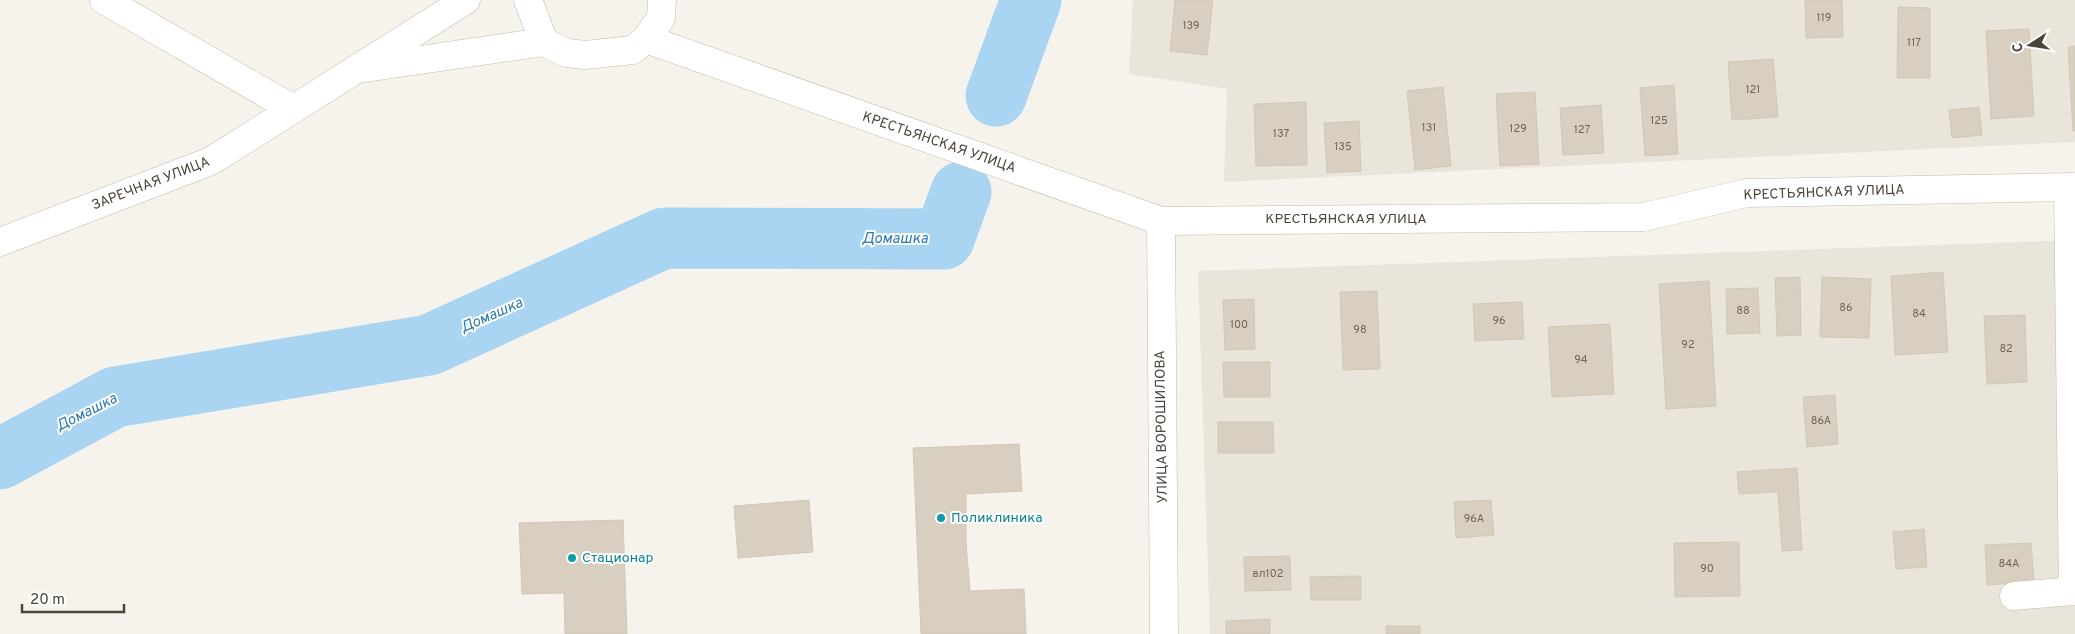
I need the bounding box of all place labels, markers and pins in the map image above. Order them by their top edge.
place label: Поликлиника [951,510,1043,527]
marker: Поликлиника [935,512,947,524]
place label: Стационар [582,550,654,567]
marker: Стационар [566,552,578,564]

